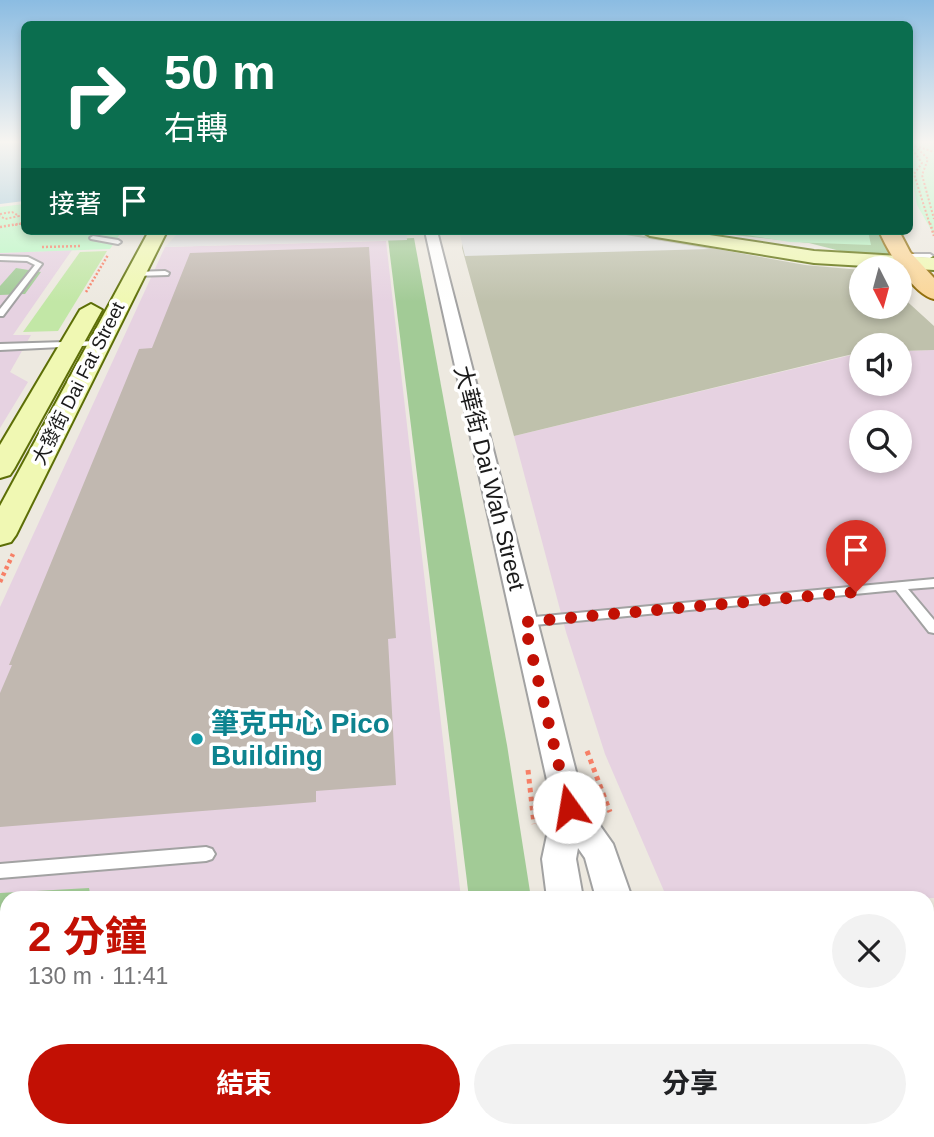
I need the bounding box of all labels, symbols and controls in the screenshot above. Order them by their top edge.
text: 50 m [164,45,276,99]
icon: right [49,49,140,140]
text: 右轉 [164,110,228,146]
icon: arrive [115,182,153,220]
text: 接著 [49,189,101,219]
north arrow [849,256,912,318]
map controls [849,256,912,473]
street label: 大發街 Dai Fat Street [28,298,129,468]
button: sound [849,333,912,396]
street label: 大華街 Dai Wah Street [450,363,531,594]
button: search [849,410,912,473]
pin [826,520,886,592]
icon: arrive [837,531,875,569]
place label: 筆克中心 Pico Building [211,708,390,771]
marker: 筆克中心 Pico Building [189,731,205,747]
position arrow [532,770,606,844]
text: 2 分鐘 [28,913,147,960]
button: close [832,914,906,988]
text: 130 m · 11:41 [28,963,168,989]
button: 結束 [28,1044,460,1124]
button: 分享 [474,1044,906,1124]

